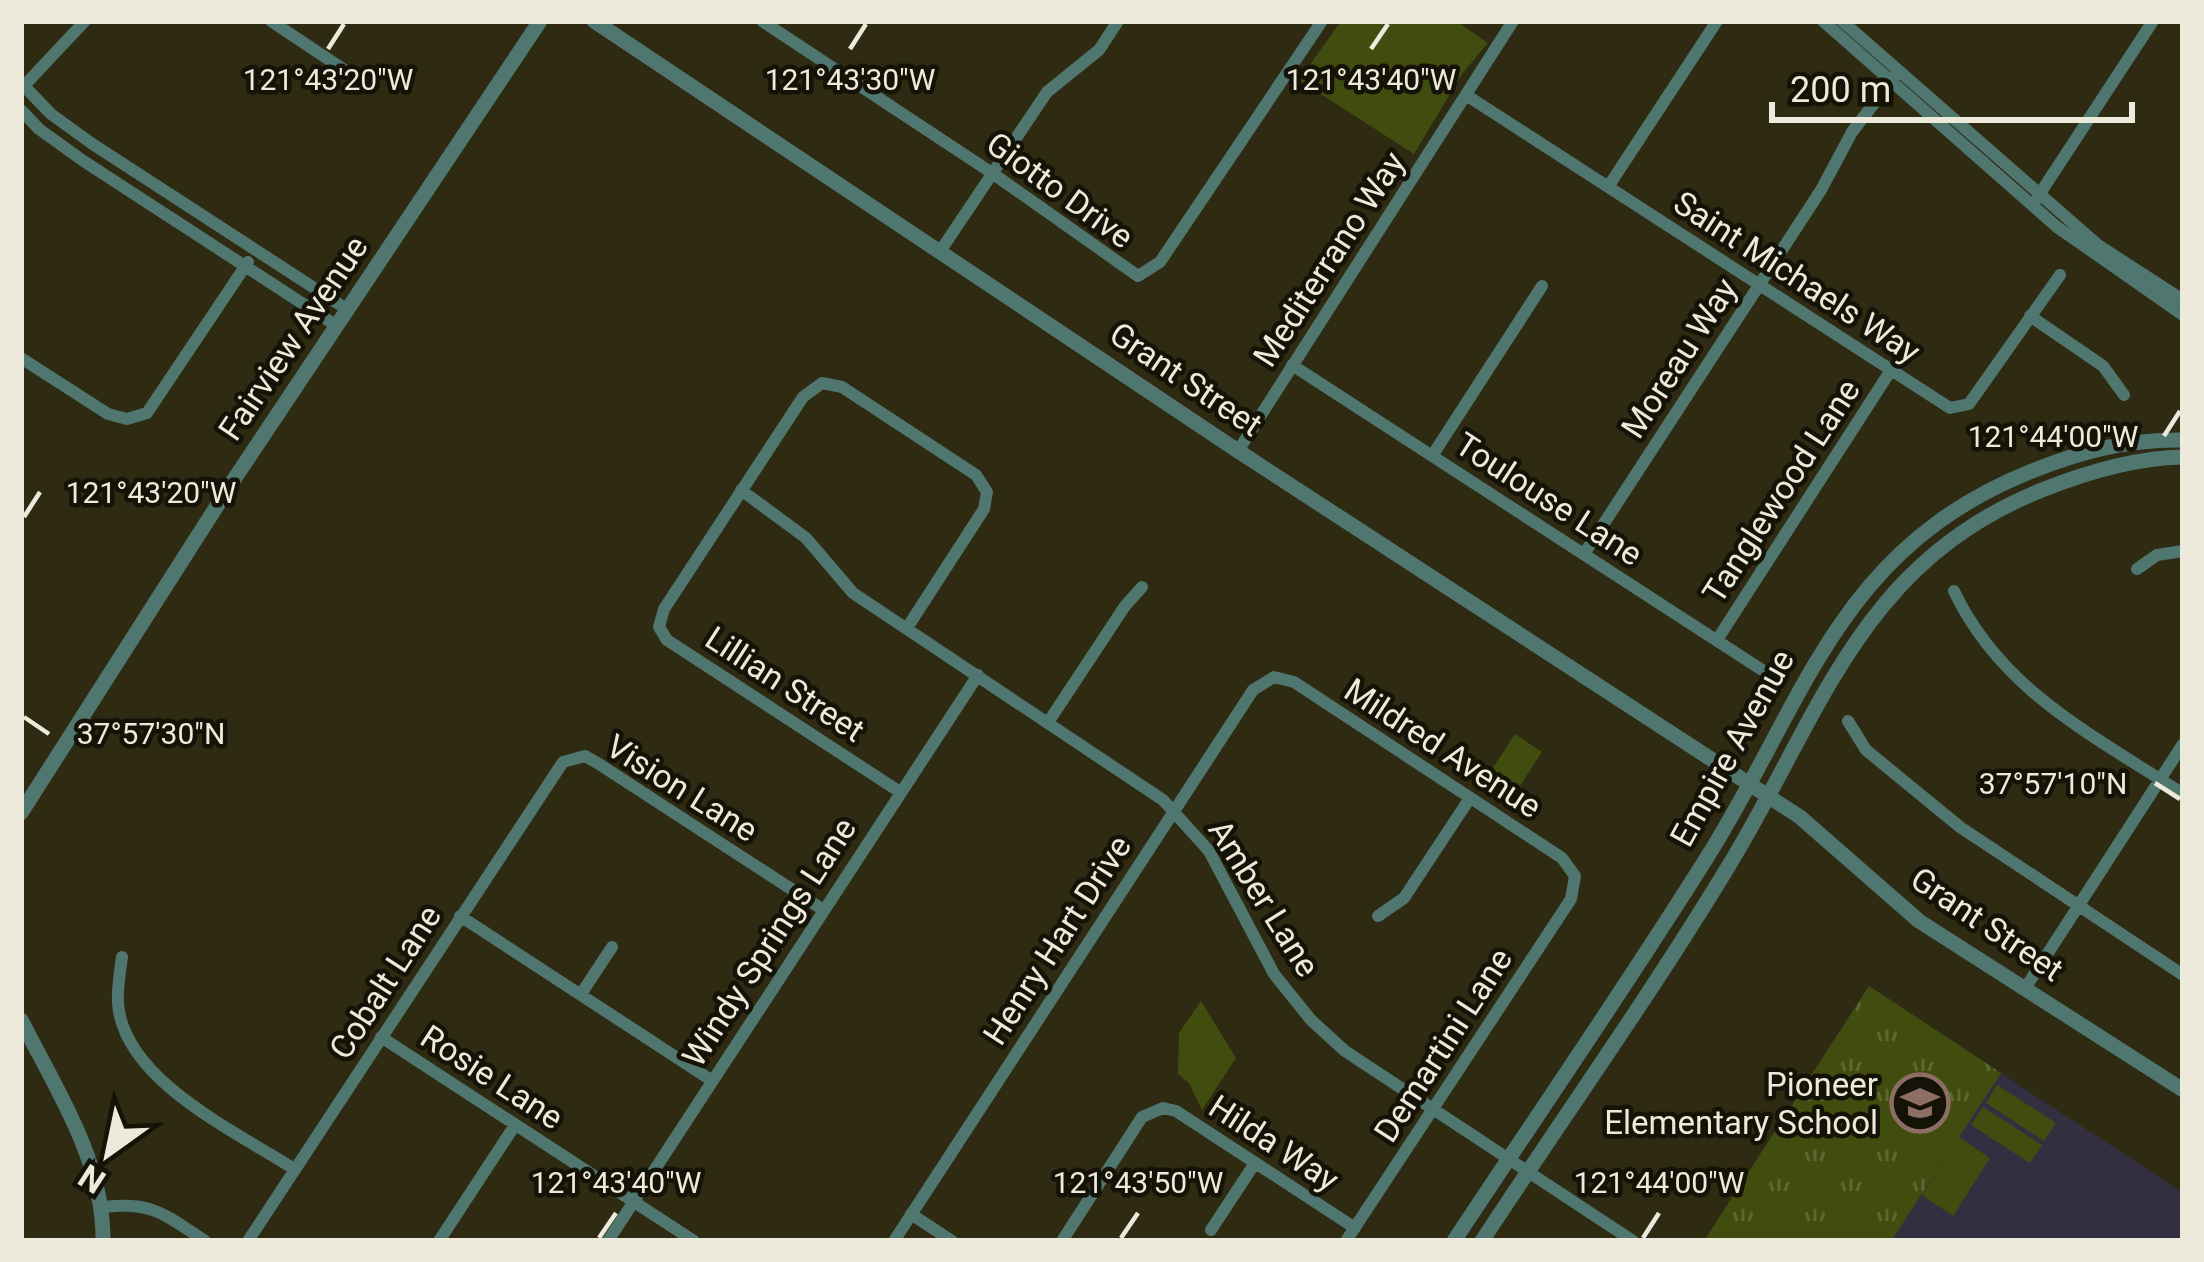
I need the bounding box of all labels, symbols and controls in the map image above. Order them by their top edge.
scale bar [1772,48,2132,122]
text: 121°43'20"W [243,62,413,97]
text: 121°43'30"W [765,62,935,97]
text: 121°43'40"W [1286,62,1456,97]
text: 200 m [1790,69,1891,111]
street label: Giotto Drive [979,124,1141,256]
street label: Mediterrano Way [1245,144,1413,374]
street label: Saint Michaels Way [1667,183,1928,371]
street label: Fairview Avenue [210,229,376,447]
street label: Moreau Way [1613,271,1745,445]
street label: Grant Street [1102,314,1270,444]
street label: Tanglewood Lane [1694,372,1868,610]
text: 121°44'00"W [1968,419,2138,454]
street label: Toulouse Lane [1449,424,1649,574]
text: 121°43'20"W [66,475,236,510]
street label: Lillian Street [698,618,872,750]
street label: Empire Avenue [1662,643,1802,853]
street label: Mildred Avenue [1337,670,1549,826]
text: 37°57'30"N [77,716,225,751]
street label: Vision Lane [599,726,765,850]
text: 37°57'10"N [1979,766,2127,801]
street label: Windy Springs Lane [674,810,864,1074]
street label: Amber Lane [1200,812,1328,984]
street label: Henry Hart Drive [975,828,1139,1052]
street label: Grant Street [1903,859,2071,989]
street label: Cobalt Lane [321,898,449,1066]
street label: Demartini Lane [1366,941,1520,1149]
street label: Rosie Lane [414,1017,570,1137]
place label: Pioneer Elementary School [1604,1065,1878,1142]
school or university icon: Pioneer Elementary School [1889,1072,1951,1134]
street label: Hilda Way [1202,1087,1346,1199]
north arrow [48,1094,168,1214]
text: N [72,1156,112,1201]
text: 121°43'40"W [531,1165,701,1200]
text: 121°43'50"W [1053,1165,1223,1200]
text: 121°44'00"W [1574,1165,1744,1200]

